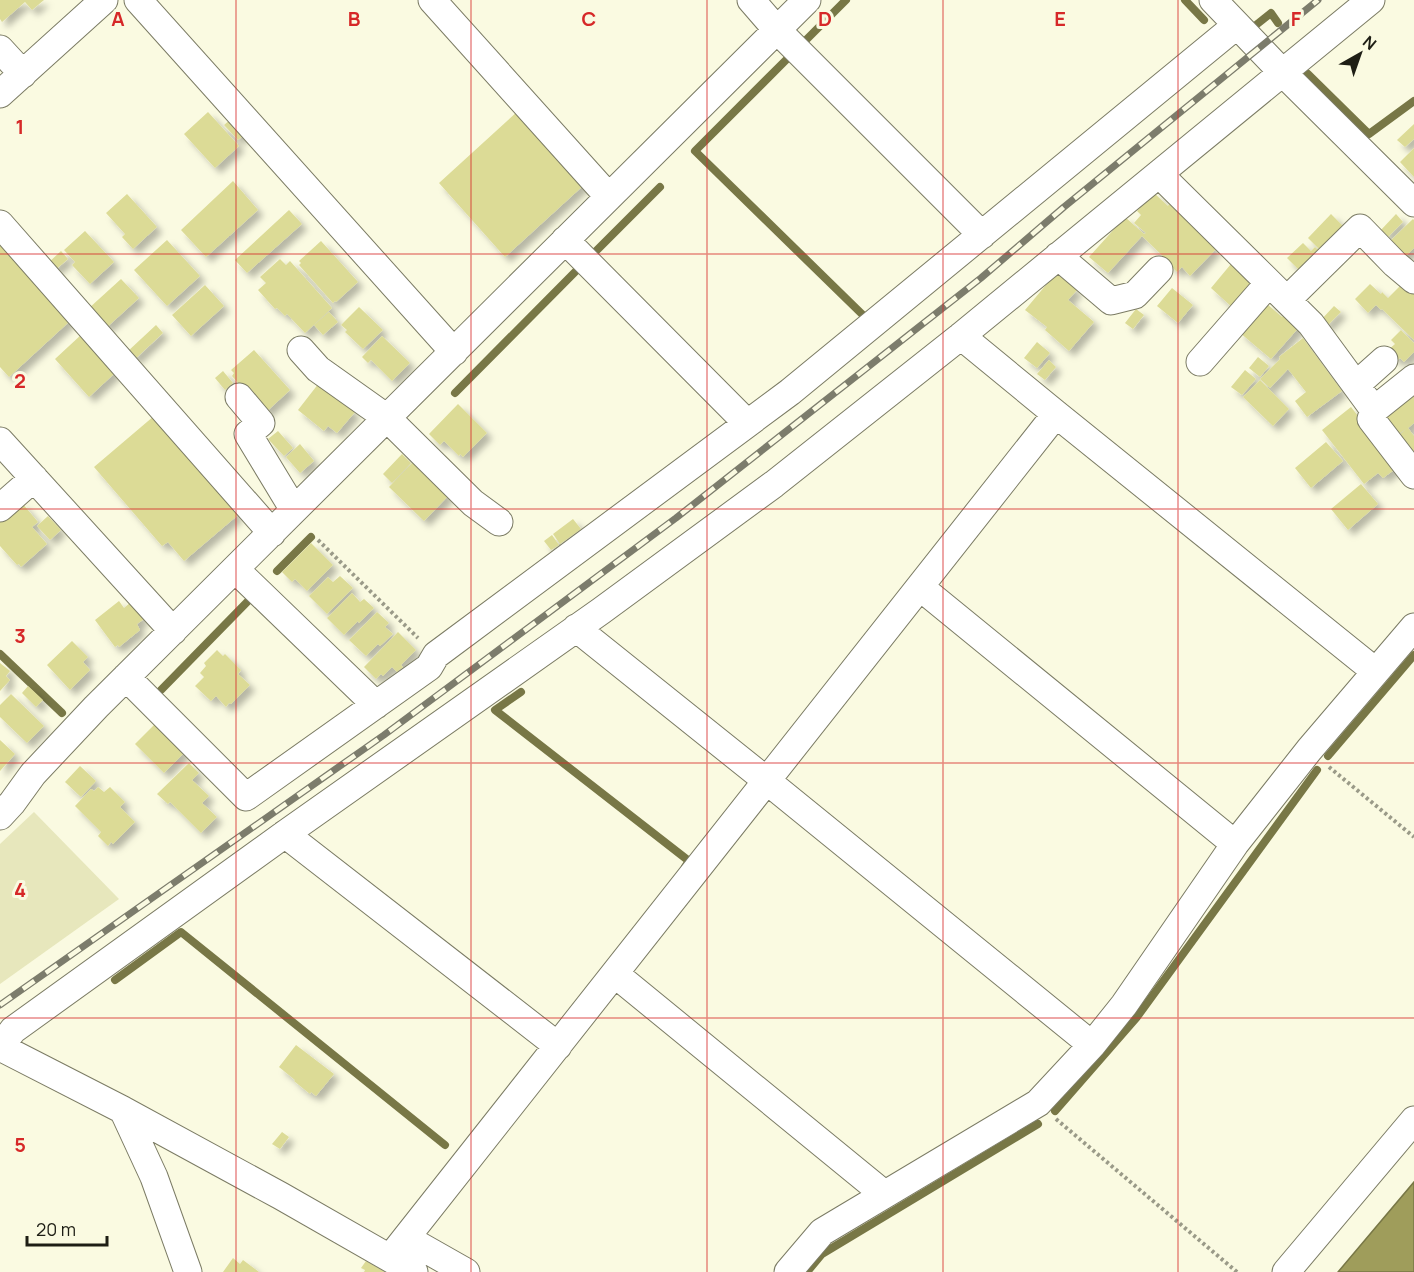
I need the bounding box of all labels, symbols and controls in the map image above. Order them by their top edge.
text: A [111,5,125,32]
text: B [348,5,361,32]
text: C [582,5,596,32]
text: D [818,5,832,32]
text: E [1054,5,1066,32]
text: F [1291,5,1302,32]
north arrow [1330,24,1390,84]
text: N [1358,30,1381,55]
text: 1 [16,113,24,140]
text: 2 [14,367,26,394]
text: 3 [14,622,26,649]
text: 4 [14,876,26,903]
text: 5 [14,1131,26,1158]
scale bar [27,1209,106,1247]
text: 20 m [36,1217,76,1241]

